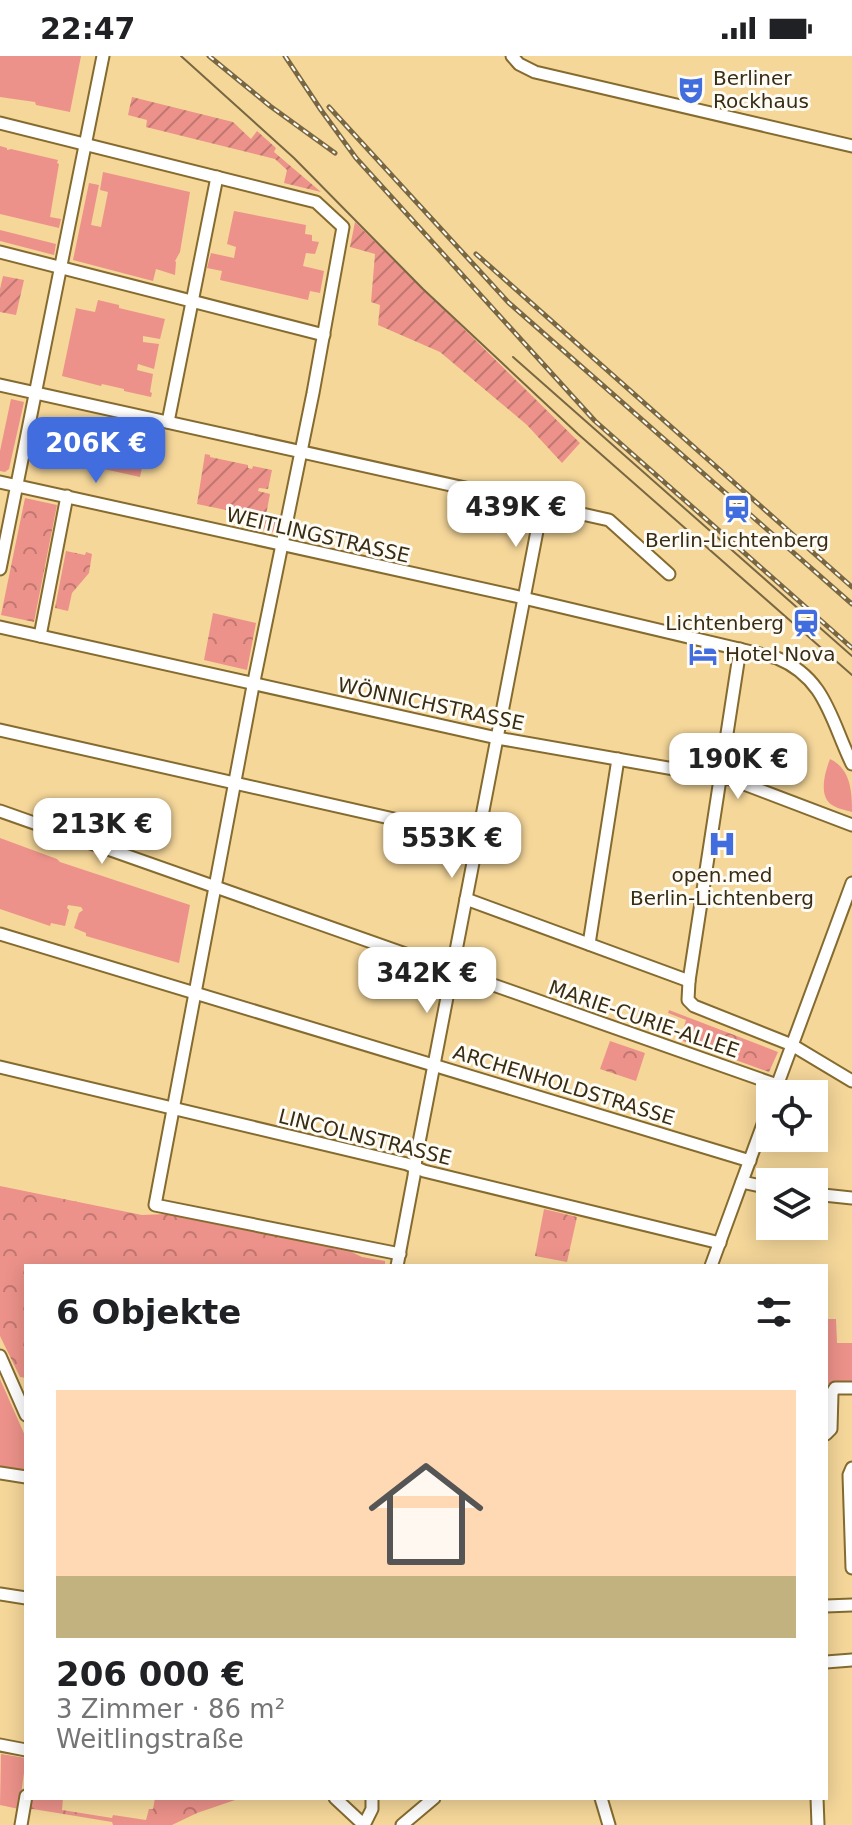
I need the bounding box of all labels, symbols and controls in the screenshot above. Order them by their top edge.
text: 22:47 [40,11,136,46]
place label: Berliner Rockhaus [713,66,809,113]
theatre icon: Berliner Rockhaus [676,75,706,105]
pin: 206K € [31,417,161,485]
text: 206K € [45,428,147,458]
pin: 439K € [451,481,581,549]
text: 439K € [465,492,567,522]
station icon: Berlin-Lichtenberg [722,494,752,524]
street label: WEITLINGSTRASSE [224,502,412,568]
place label: Berlin-Lichtenberg [645,528,829,552]
station icon: Lichtenberg [791,608,821,638]
place label: Lichtenberg [665,611,784,635]
hotel icon: Hotel Nova [688,639,718,669]
place label: Hotel Nova [725,642,836,666]
street label: WÖNNICHSTRASSE [336,673,526,735]
pin: 190K € [673,733,803,801]
text: 190K € [687,744,789,774]
pin: 213K € [37,798,167,866]
text: 213K € [51,809,153,839]
pin: 553K € [387,812,517,880]
text: 553K € [401,823,503,853]
hospital icon: open.med Berlin-Lichtenberg [707,829,737,859]
place label: open.med Berlin-Lichtenberg [630,863,814,910]
pin: 342K € [362,947,492,1015]
text: 342K € [376,958,478,988]
street label: MARIE-CURIE-ALLEE [546,975,742,1063]
street label: ARCHENHOLDSTRASSE [450,1040,678,1130]
map controls [756,1080,828,1240]
button: locate [756,1080,828,1152]
street label: LINCOLNSTRASSE [276,1104,454,1170]
button: layers [756,1168,828,1240]
icon: filters [752,1290,796,1334]
text: 6 Objekte [56,1292,241,1332]
icon: home [354,1442,498,1586]
text: 206 000 € [56,1654,245,1694]
text: 3 Zimmer · 86 m² [56,1694,285,1724]
text: Weitlingstraße [56,1724,244,1754]

